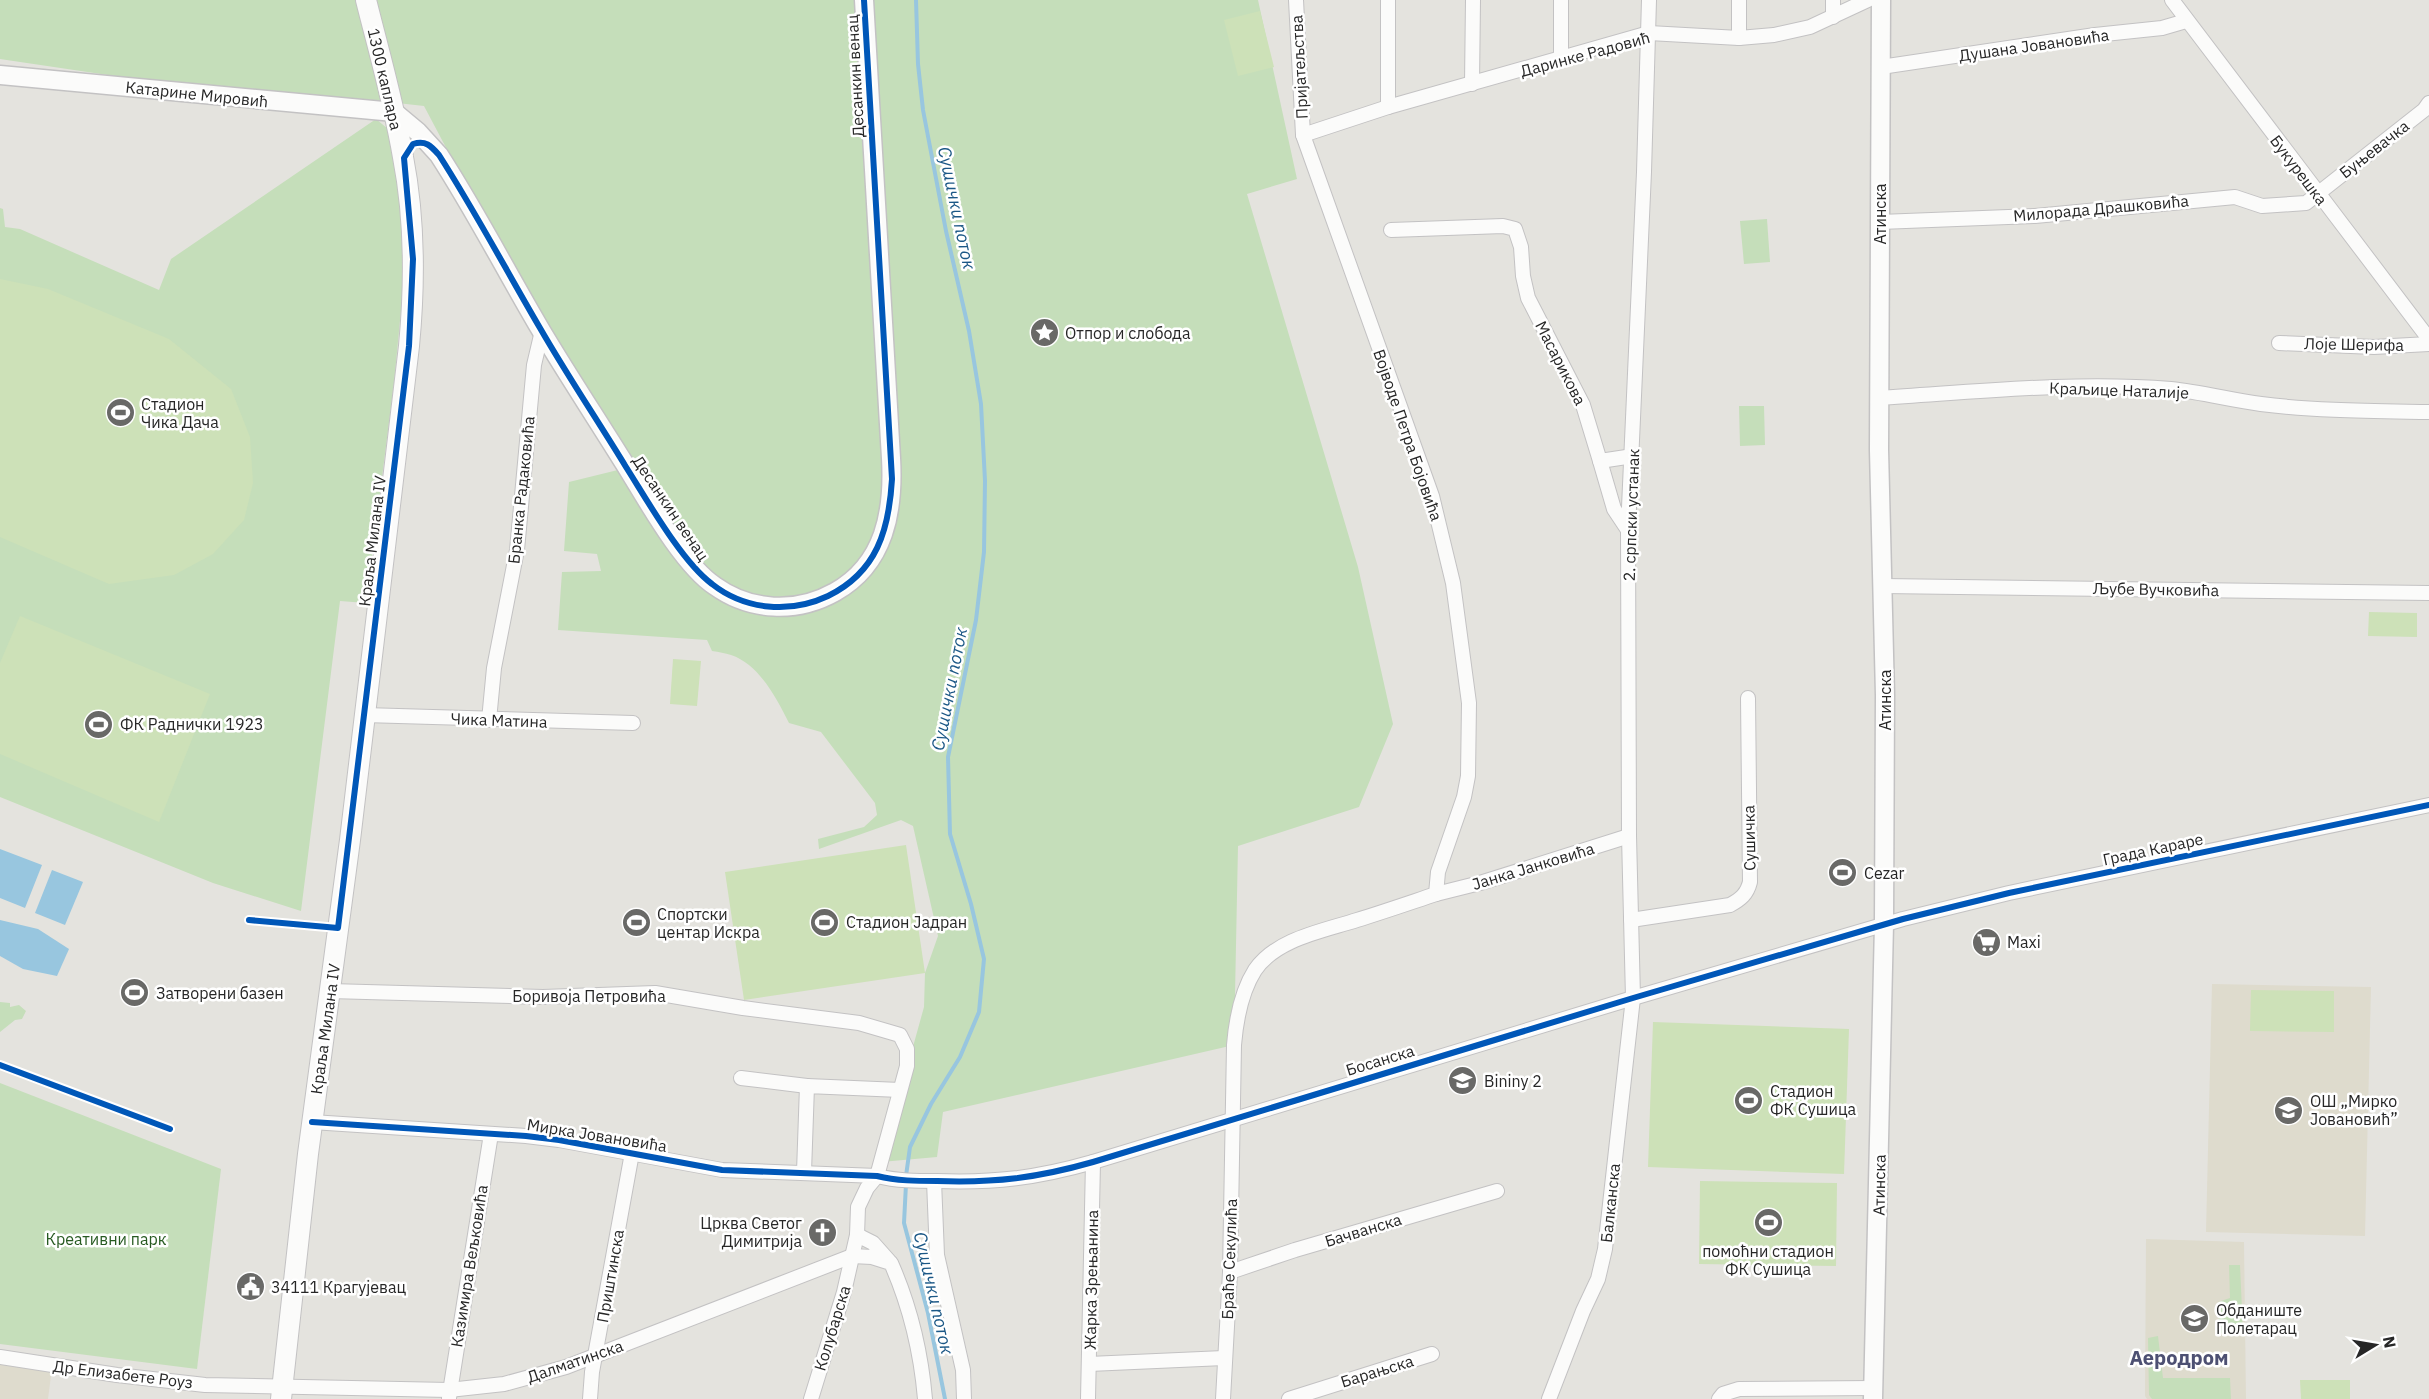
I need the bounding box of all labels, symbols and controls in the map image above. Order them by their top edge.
street label: Десанкин венац [842,14,868,138]
street label: Пријатељства [1286,14,1312,119]
street label: Душана Јовановића [1958,24,2111,65]
street label: 1300 каплара [364,26,407,132]
street label: Даринке Радовић [1518,27,1652,81]
street label: Катарине Мировић [125,77,269,111]
street label: Буњевачка [2335,115,2413,182]
street label: Букурешка [2266,131,2332,209]
water label: Сушички поток [933,144,981,272]
street label: Атинска [1870,183,1890,245]
street label: Милорада Драшковића [2012,190,2190,226]
place icon: Отпор и слобода [1028,317,1060,349]
street label: Масарикова [1531,318,1591,409]
place label: Отпор и слобода [1065,323,1191,343]
street label: Лоје Шерифа [2304,333,2405,355]
street label: Војводе Петра Бојовића [1369,347,1447,524]
street label: Краљице Наталије [2049,378,2189,402]
place label: Стадион Чика Дача [141,394,219,432]
sports icon: Стадион Чика Дача [104,397,136,429]
street label: Бранка Радаковића [503,415,539,565]
street label: 2. српски устанак [1619,448,1643,582]
street label: Десанкин венац [628,451,714,565]
street label: Краља Милана IV [354,474,390,608]
street label: Љубе Вучковића [2093,578,2220,600]
water label: Сушички поток [926,625,972,753]
street label: Атинска [1875,669,1895,731]
sports icon: ФК Раднички 1923 [83,708,115,740]
street label: Чика Матина [450,708,548,732]
place label: ФК Раднички 1923 [120,714,264,734]
street label: Сушичка [1738,804,1760,871]
street label: Града Караре [2101,829,2205,869]
street label: Јанка Јанковића [1470,838,1597,894]
sports icon: Cezar [1827,857,1859,889]
place label: Cezar [1864,863,1905,883]
place label: Спортски центар Искра [657,904,760,942]
sports icon: Стадион Јадран [809,906,841,938]
sports icon: Спортски центар Искра [620,907,652,939]
place label: Стадион Јадран [846,912,967,932]
supermarket icon: Maxi [1970,926,2002,958]
place label: Maxi [2007,932,2041,952]
street label: Краља Милана IV [306,962,344,1096]
sports icon: Затворени базен [119,977,151,1009]
place label: Затворени базен [156,983,284,1003]
street label: Боривоја Петровића [512,986,666,1006]
street label: Босанска [1343,1040,1417,1080]
school or university icon: Bininy 2 [1447,1065,1479,1097]
place label: Bininy 2 [1484,1071,1542,1091]
place label: Стадион ФК Сушица [1770,1081,1857,1119]
sports icon: Стадион ФК Сушица [1733,1084,1765,1116]
place label: ОШ „Мирко Јовановић” [2310,1091,2398,1129]
school or university icon: ОШ „Мирко Јовановић” [2273,1094,2305,1126]
street label: Мирка Јовановића [526,1114,669,1156]
street label: Атинска [1868,1154,1890,1216]
street label: Балканска [1596,1162,1624,1244]
street label: Казимира Вељковића [446,1183,492,1349]
street label: Браће Секулића [1217,1198,1241,1320]
sports icon: помоћни стадион ФК Сушица [1752,1207,1784,1239]
street label: Жарка Зрењанина [1080,1209,1102,1350]
street label: Бачванска [1322,1209,1404,1251]
place label: Црква Светог Димитрија [700,1213,802,1251]
church icon: Црква Светог Димитрија [807,1216,839,1248]
street label: Приштинска [592,1227,628,1324]
park label: Креативни парк [45,1229,167,1249]
water label: Сушички поток [909,1230,959,1357]
place label: помоћни стадион ФК Сушица [1702,1241,1834,1279]
public building icon: 34111 Крагујевац [234,1271,266,1303]
place label: 34111 Крагујевац [271,1277,406,1297]
street label: Колубарска [810,1282,855,1373]
place label: Обданиште Полетарац [2216,1300,2302,1338]
school or university icon: Обданиште Полетарац [2179,1303,2211,1335]
north arrow [2345,1315,2405,1375]
street label: Далматинска [524,1335,626,1387]
text: N [2379,1335,2401,1350]
district label: Аеродром [2129,1344,2229,1371]
street label: Барањска [1338,1350,1416,1392]
street label: Др Елизабете Роуз [52,1355,194,1393]

